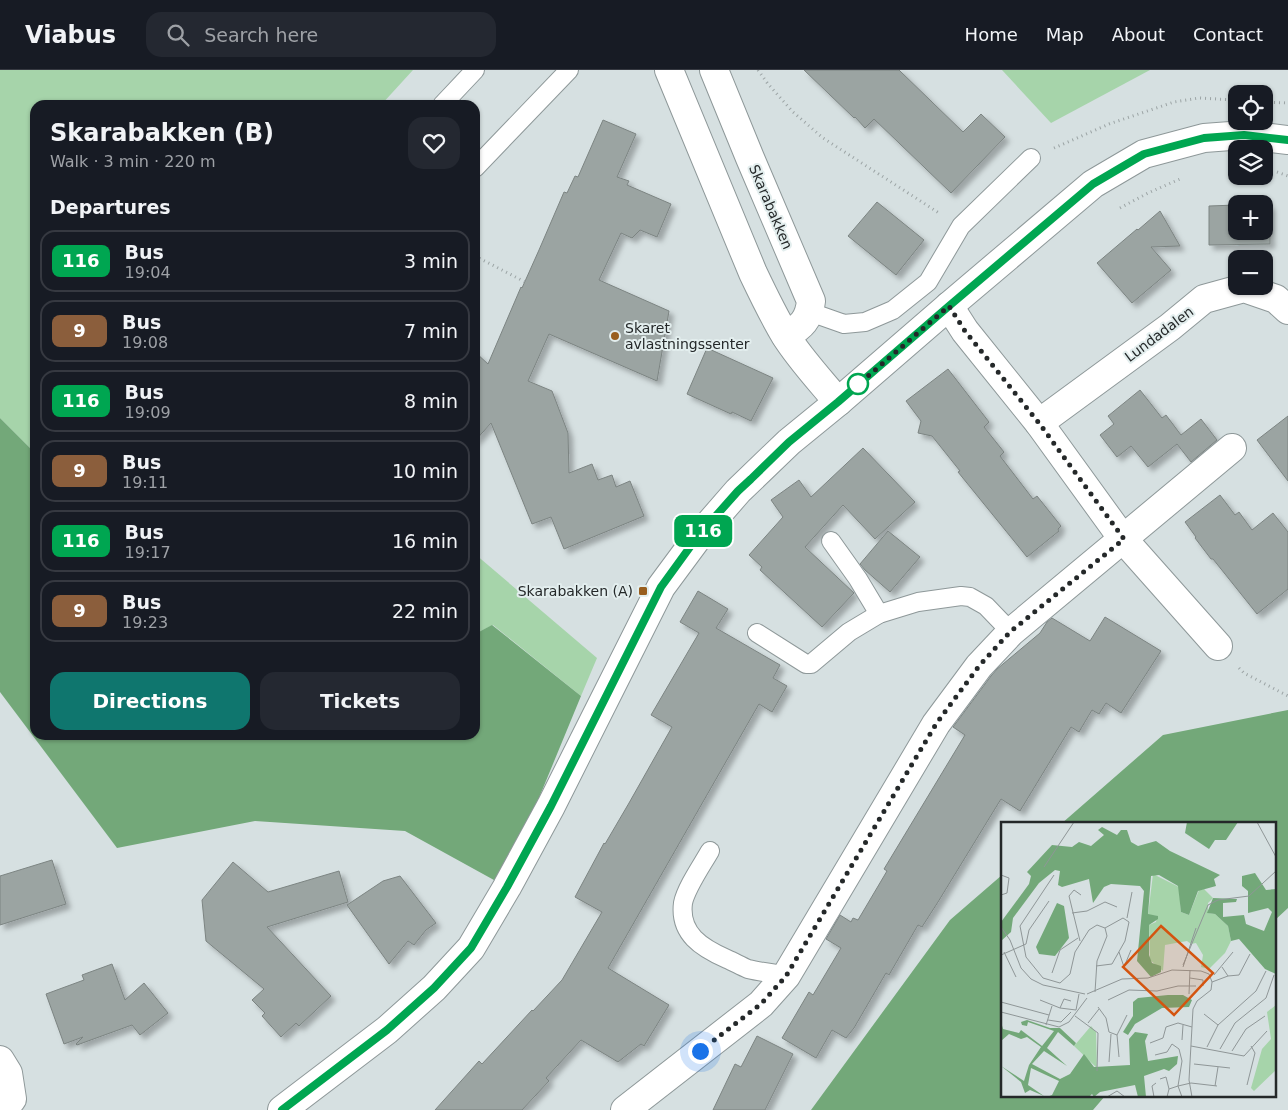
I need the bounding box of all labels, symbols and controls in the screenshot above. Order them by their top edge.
search box [146,12,496,57]
text: Viabus [25,21,116,49]
icon: search [164,21,192,49]
text: Search here [204,24,318,46]
text: Home [965,24,1018,45]
text: Map [1046,24,1084,45]
text: About [1112,24,1165,45]
text: Contact [1193,24,1263,45]
map controls [1228,85,1273,295]
button: locate [1228,85,1273,130]
button: heart [408,117,460,169]
text: Skarabakken (B) [50,119,274,147]
button: layers [1228,140,1273,185]
text: Walk · 3 min · 220 m [50,152,215,171]
street label: Skarabakken [746,162,796,252]
button: + [1228,195,1273,240]
text: Departures [50,196,171,218]
text: Bus [125,241,164,263]
text: 116 [62,250,100,271]
text: 3 min [404,250,458,272]
button: − [1228,250,1273,295]
text: 19:04 [125,263,171,282]
street label: Lundadalen [1122,303,1196,365]
text: Bus [122,311,161,333]
text: 9 [73,320,86,341]
text: 7 min [404,320,458,342]
place label: Skaret avlastningssenter [625,320,750,352]
marker: Skaret avlastningssenter [609,330,621,342]
text: 19:08 [122,333,168,352]
unlabelled marker [847,373,869,395]
text: Bus [125,381,164,403]
text: 116 [62,390,100,411]
text: 8 min [404,390,458,412]
text: 19:09 [125,403,171,422]
text: Bus [122,451,161,473]
text: 9 [73,460,86,481]
text: 10 min [392,460,458,482]
text: 19:11 [122,473,168,492]
line badge: 116 [674,515,732,547]
text: 116 [684,520,722,541]
text: Bus [125,521,164,543]
text: 116 [62,530,100,551]
text: 16 min [392,530,458,552]
text: 19:17 [125,543,171,562]
place label: Skarabakken (A) [518,583,633,599]
marker: Skarabakken (A) [637,585,649,597]
text: Bus [122,591,161,613]
text: 9 [73,600,86,621]
text: 22 min [392,600,458,622]
text: 19:23 [122,613,168,632]
button: Directions [50,672,250,730]
button: Tickets [260,672,460,730]
inset map [1001,822,1276,1098]
your location [688,1039,713,1064]

